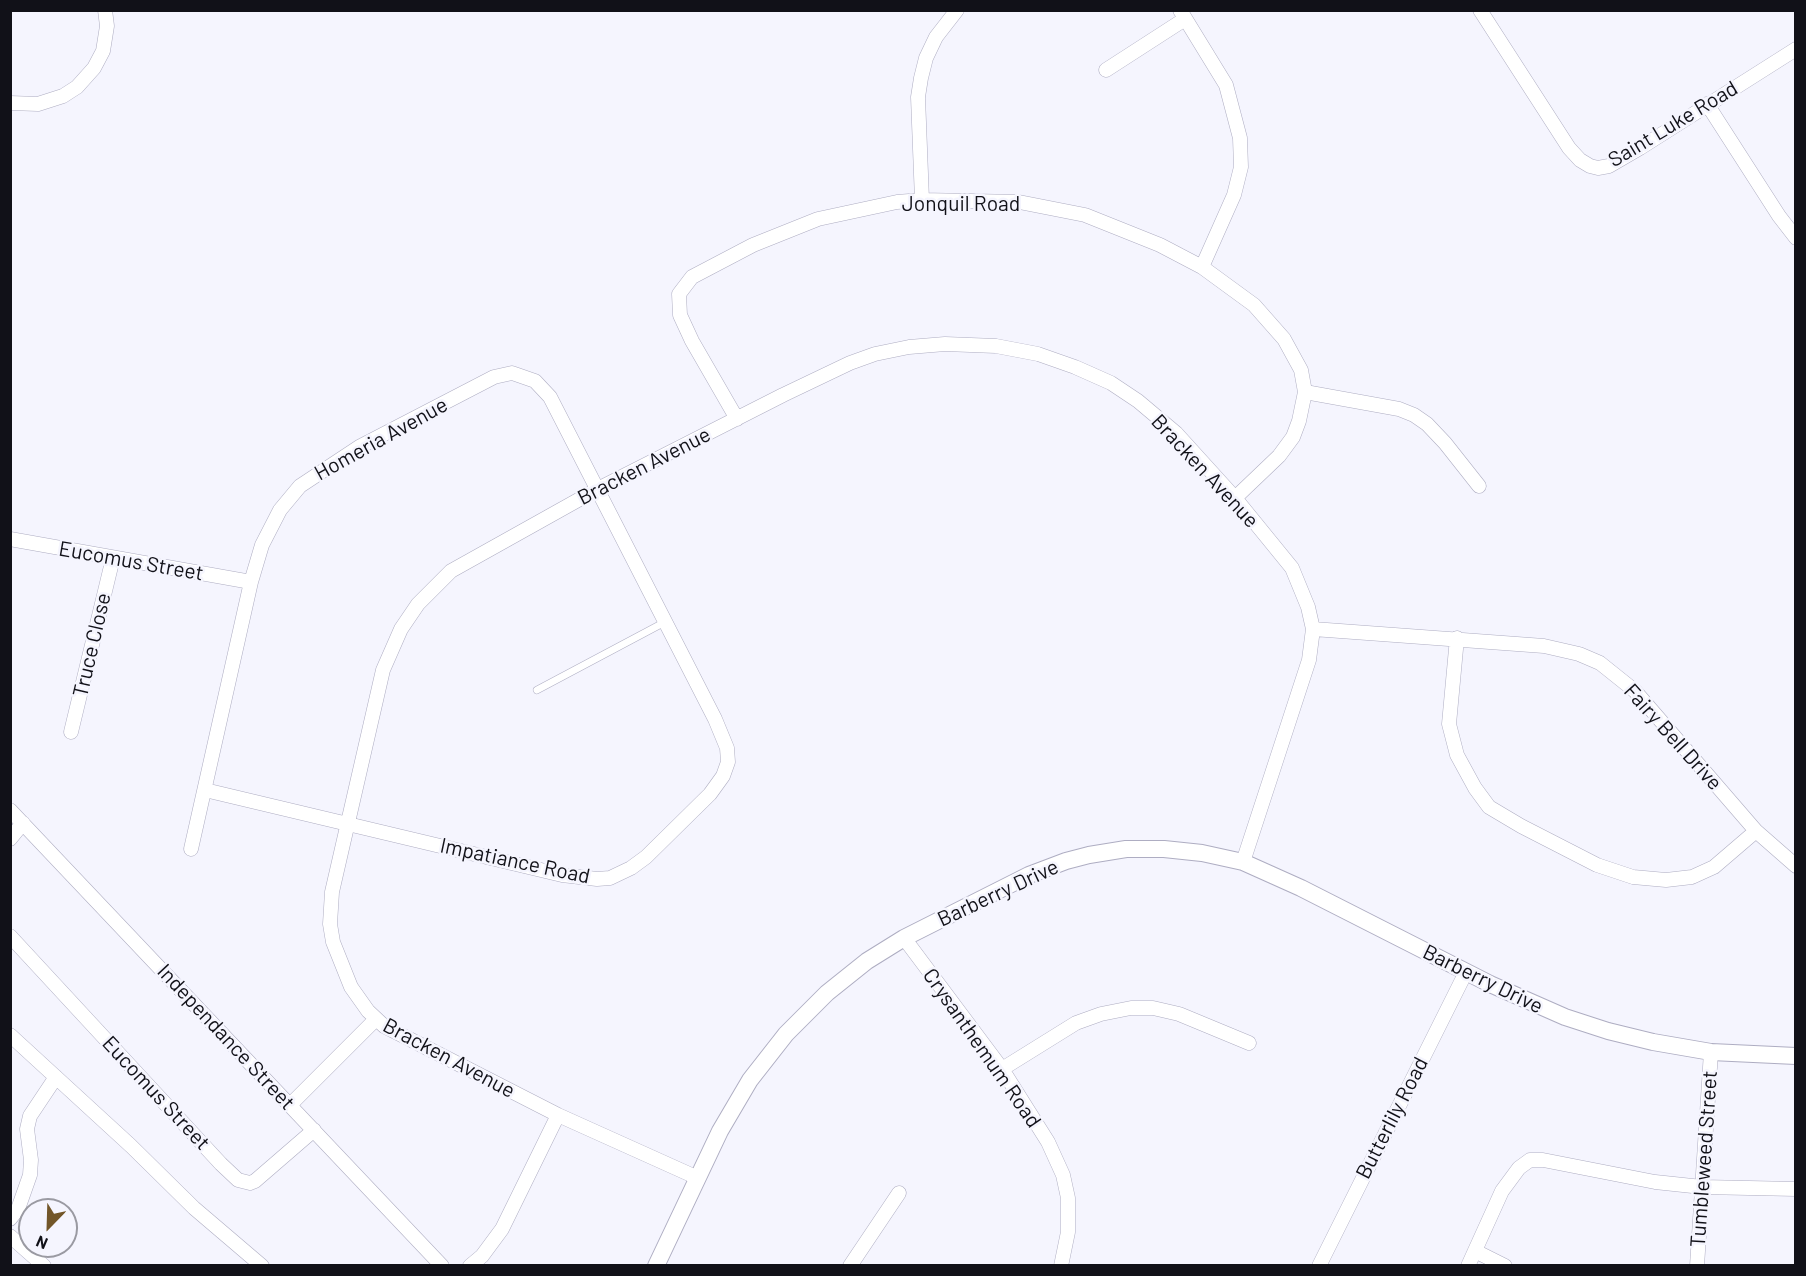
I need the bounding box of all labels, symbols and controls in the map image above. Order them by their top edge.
street label: Saint Luke Road [1604,75,1742,173]
street label: Jonquil Road [902,191,1020,217]
street label: Homeria Avenue [310,392,452,486]
street label: Bracken Avenue [1146,409,1264,533]
street label: Bracken Avenue [573,422,715,510]
street label: Eucomus Street [57,536,205,586]
street label: Truce Close [68,590,116,700]
street label: Fairy Bell Drive [1619,679,1727,795]
street label: Impatiance Road [438,833,592,889]
street label: Barberry Drive [934,854,1062,932]
street label: Barberry Drive [1419,939,1547,1019]
street label: Independance Street [152,959,300,1115]
street label: Crysanthemum Road [918,963,1046,1133]
street label: Bracken Avenue [379,1013,519,1103]
street label: Eucomus Street [97,1031,215,1155]
street label: Butterlily Road [1351,1053,1433,1183]
street label: Tumbleweed Street [1685,1070,1723,1248]
north arrow [18,1198,78,1258]
text: N [33,1232,50,1254]

